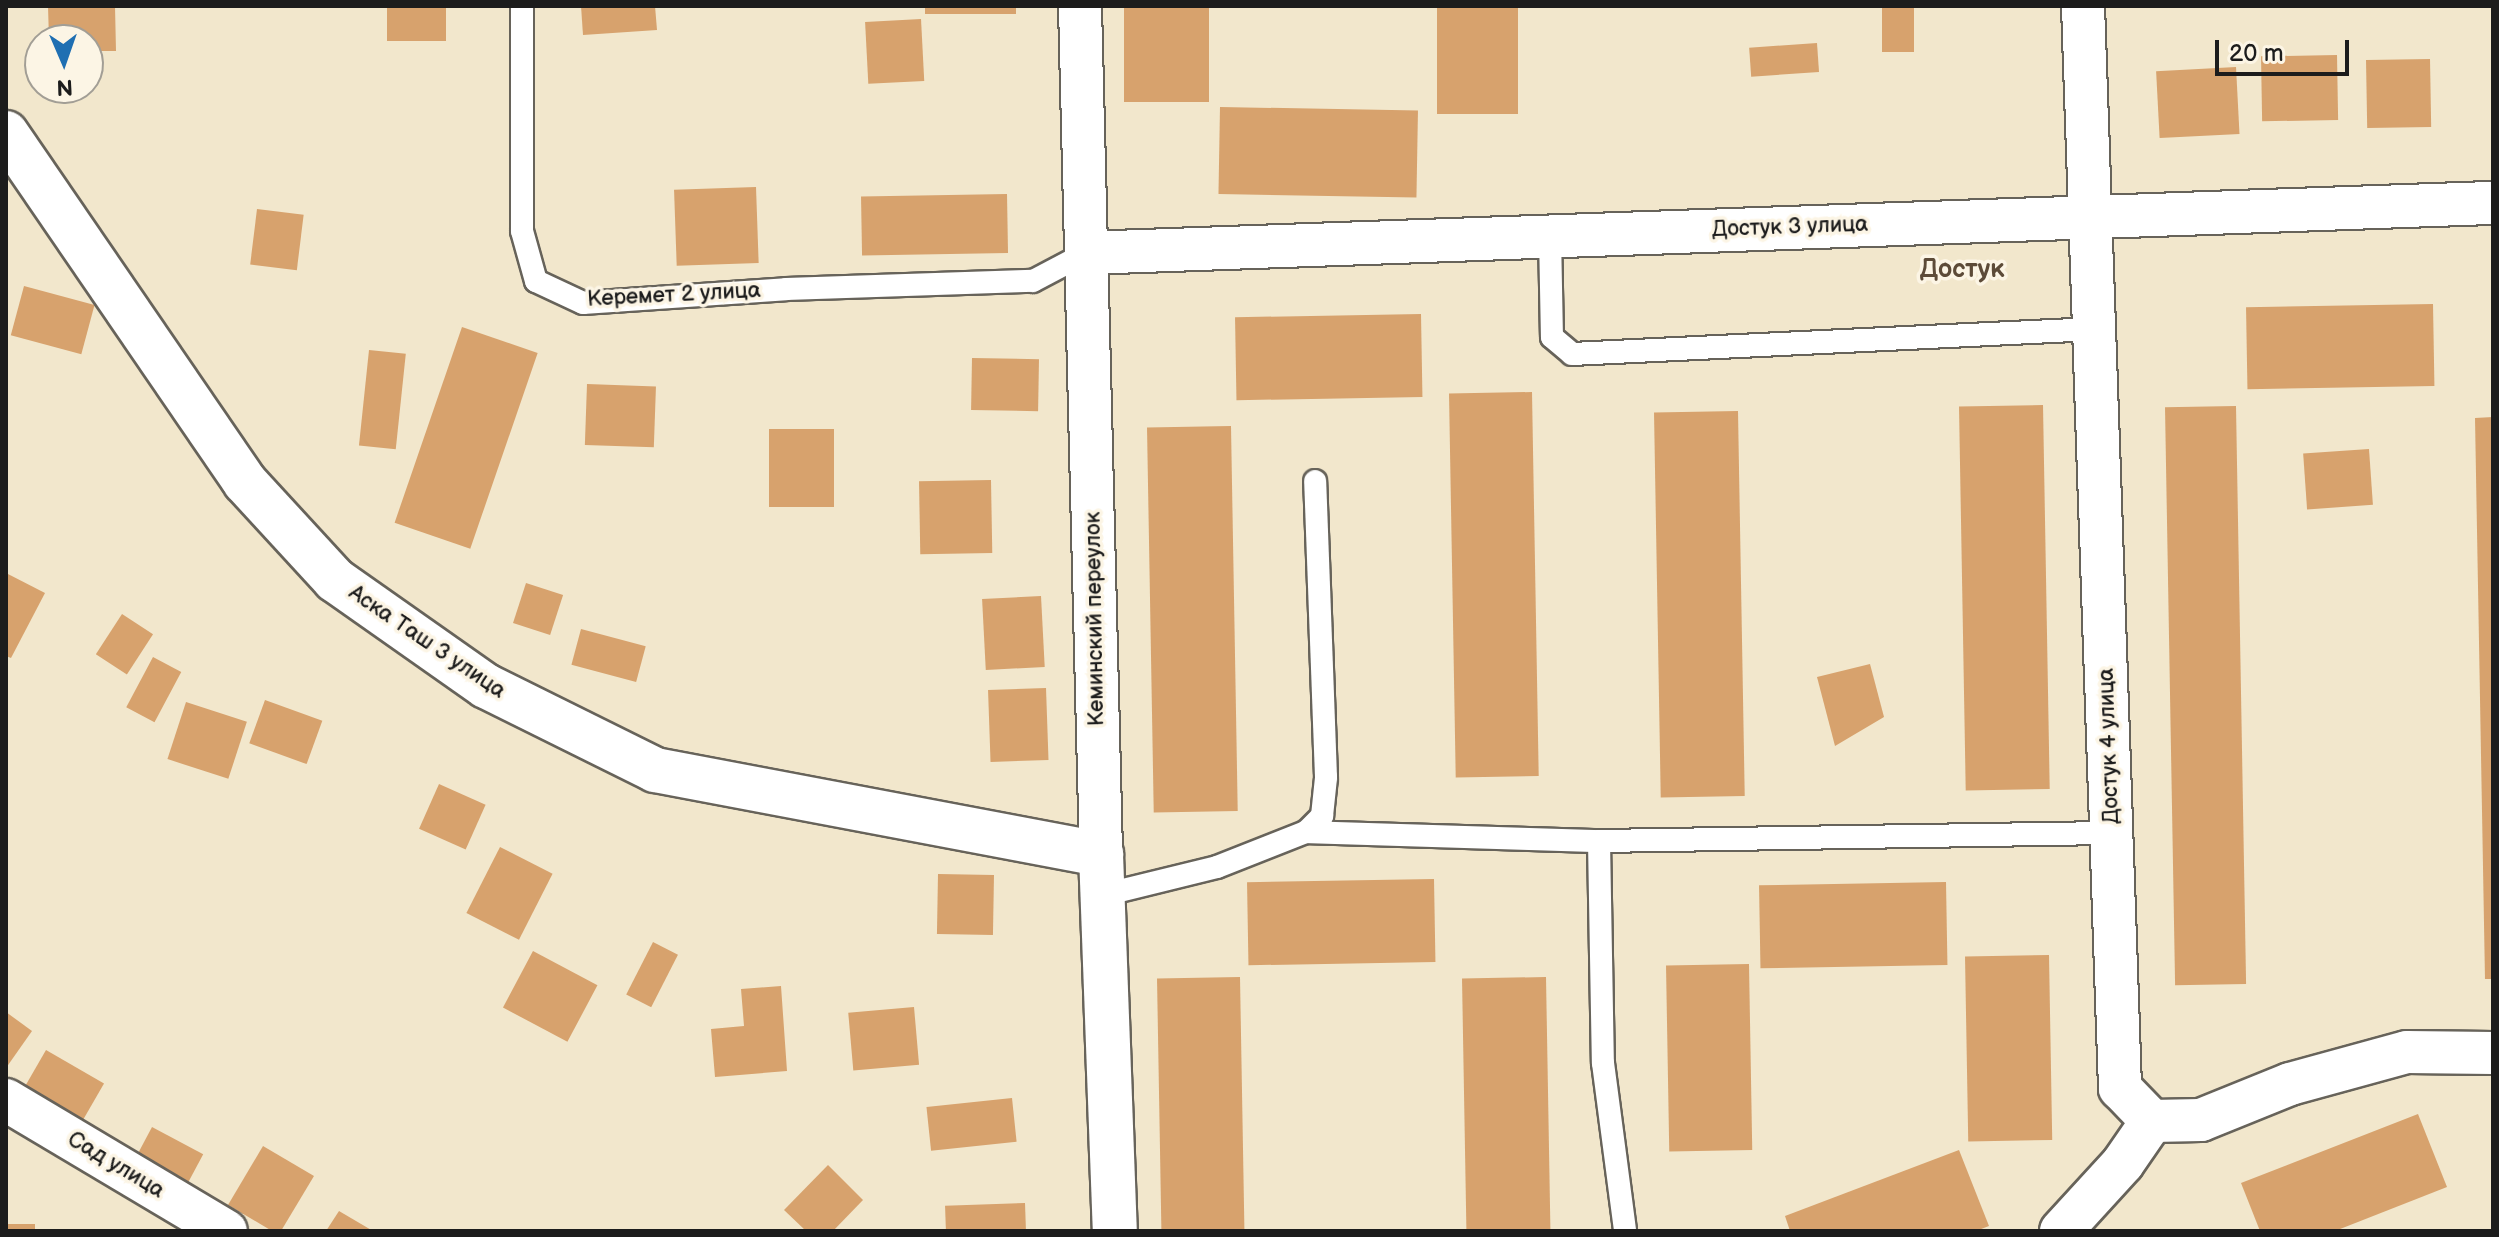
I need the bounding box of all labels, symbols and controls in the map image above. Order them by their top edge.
north arrow [24,24,104,104]
scale bar [2219,24,2353,74]
text: 20 m [2229,39,2284,68]
text: N [56,73,74,100]
street label: Достук 3 улица [1711,211,1869,243]
district label: Достук [1920,254,2004,286]
street label: Керемет 2 улица [587,277,761,313]
street label: Кеминский переулок [1080,512,1110,726]
street label: Аска Таш 3 улица [344,580,510,704]
street label: Достук 4 улица [2093,668,2125,824]
street label: Сад улица [63,1126,169,1204]

